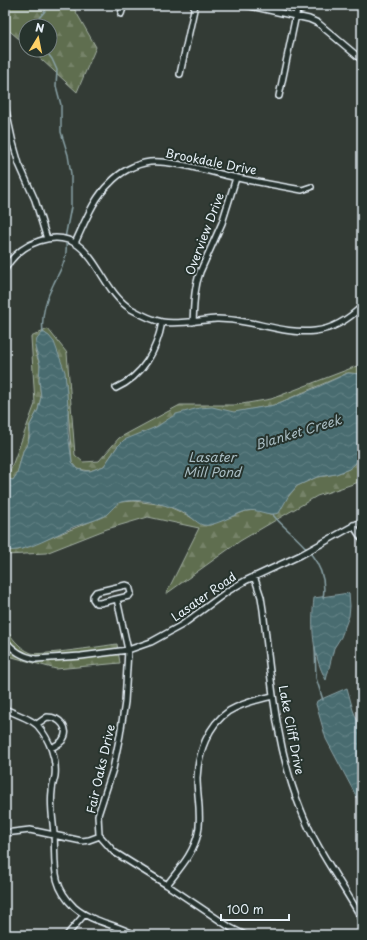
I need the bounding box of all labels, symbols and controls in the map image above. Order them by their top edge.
north arrow [18,18,58,58]
text: N [34,19,46,37]
street label: Brookdale Drive [164,143,259,179]
street label: Overview Drive [180,190,228,278]
water label: Blanket Creek [252,409,345,454]
water label: Lasater Mill Pond [183,447,243,481]
street label: Lasater Road [167,567,240,625]
street label: Lake Cliff Drive [275,684,309,776]
street label: Fair Oaks Drive [81,722,119,815]
scale bar [221,896,289,922]
text: 100 m [227,900,264,918]

